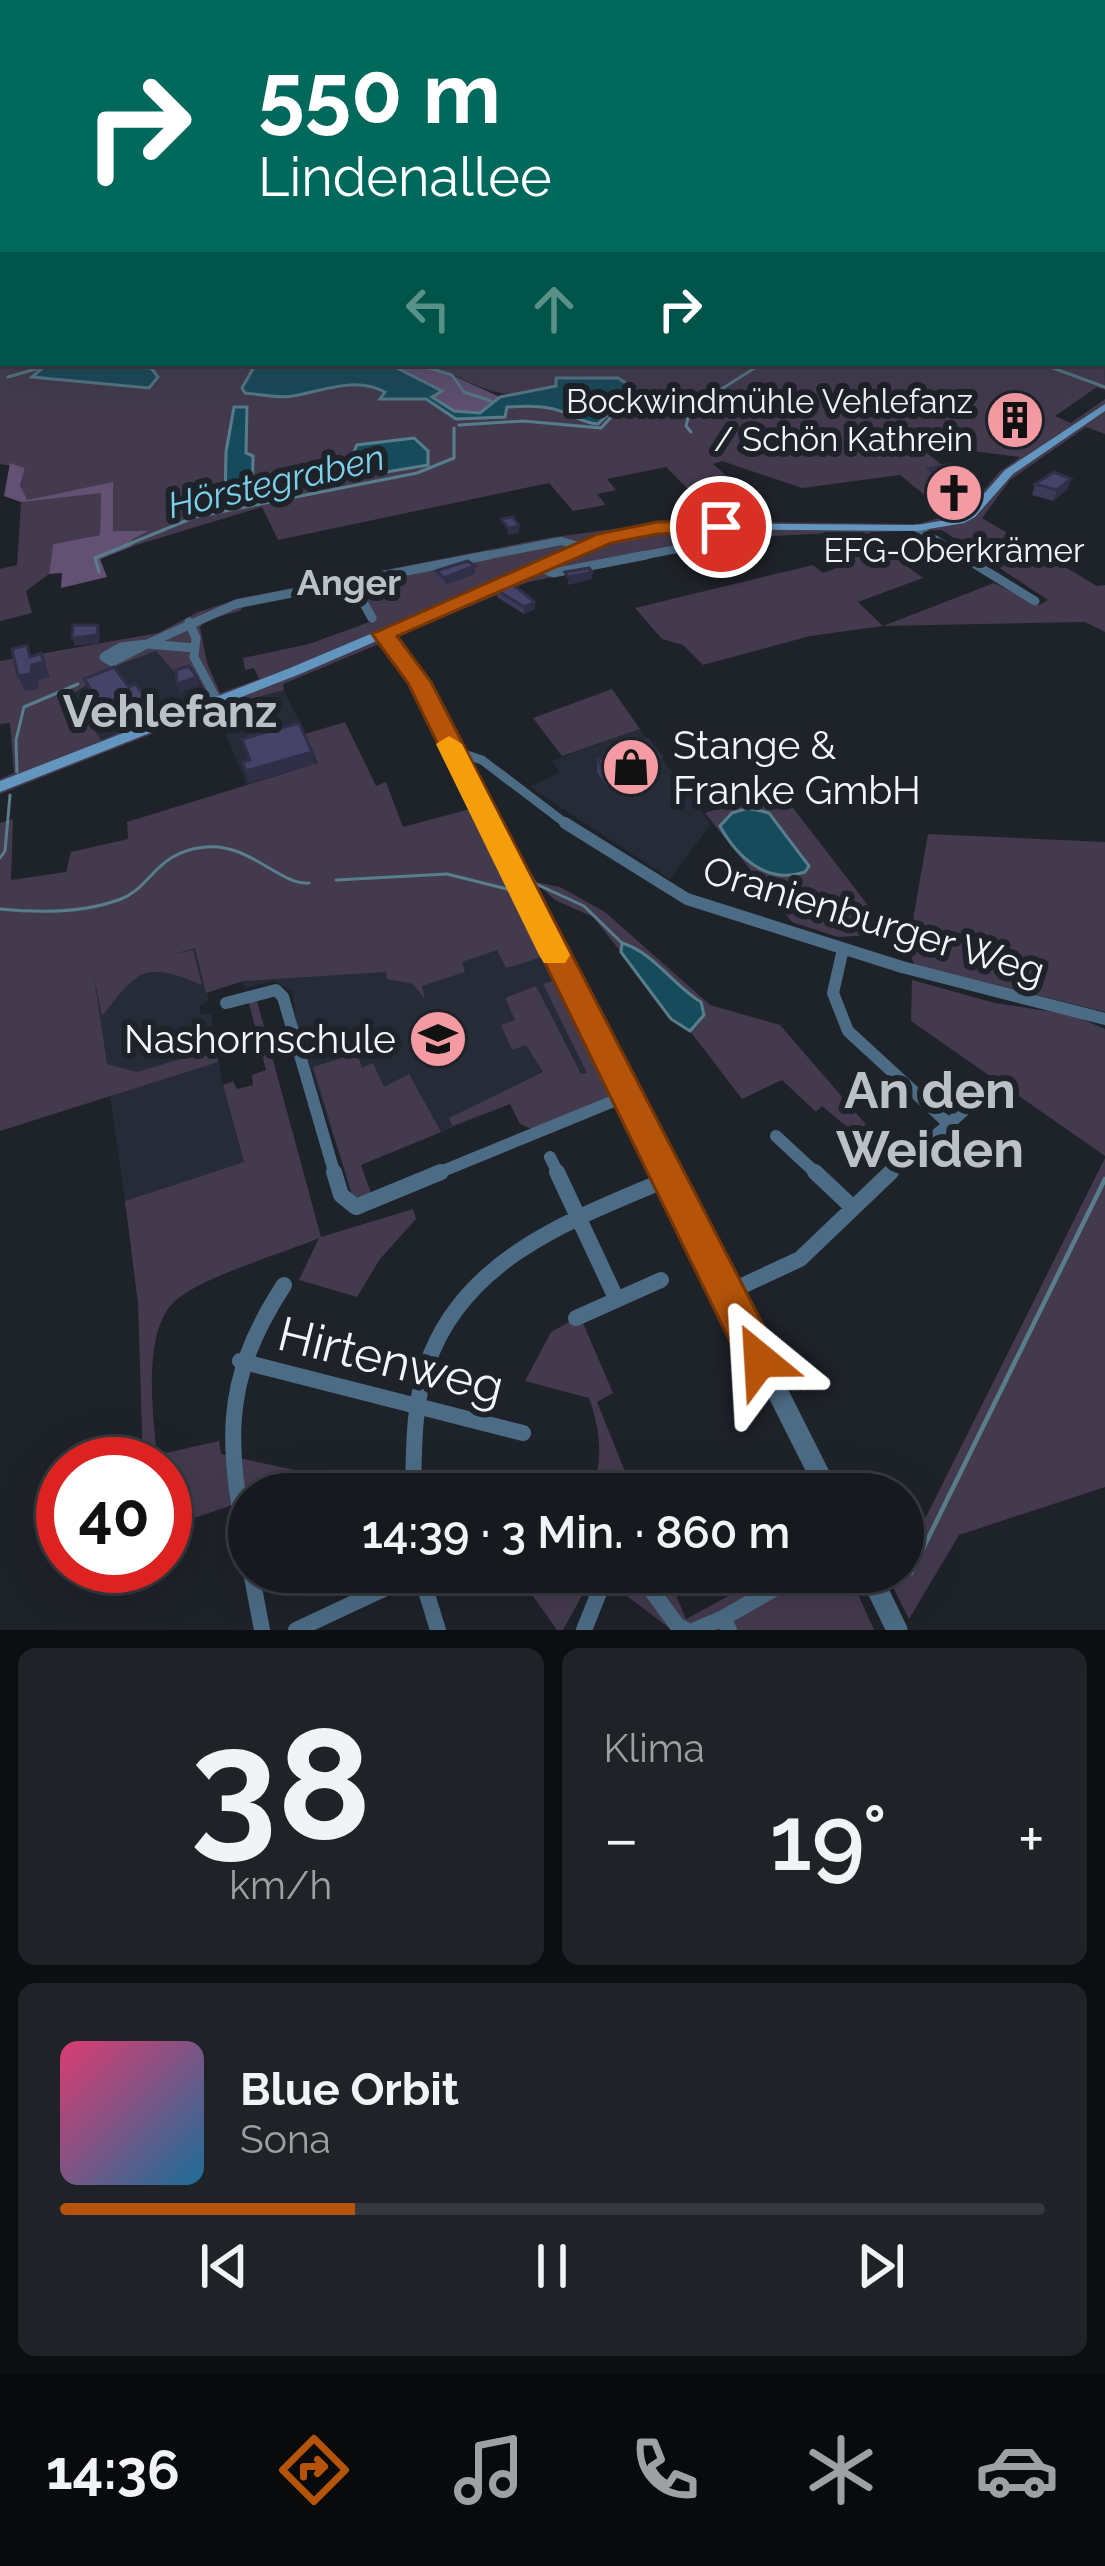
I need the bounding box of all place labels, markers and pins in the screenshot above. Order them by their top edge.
place label: Bockwindmühle Vehlefanz / Schön Kathrein [566,382,973,459]
building icon: Bockwindmühle Vehlefanz / Schön Kathrein [984,389,1046,451]
church icon: EFG-Oberkrämer [923,462,985,524]
pin [670,476,772,578]
place label: EFG-Oberkrämer [824,531,1085,570]
place label: Stange & Franke GmbH [673,722,921,813]
shop icon: Stange & Franke GmbH [600,736,662,798]
school or university icon: Nashornschule [407,1008,469,1070]
place label: Nashornschule [124,1016,396,1062]

